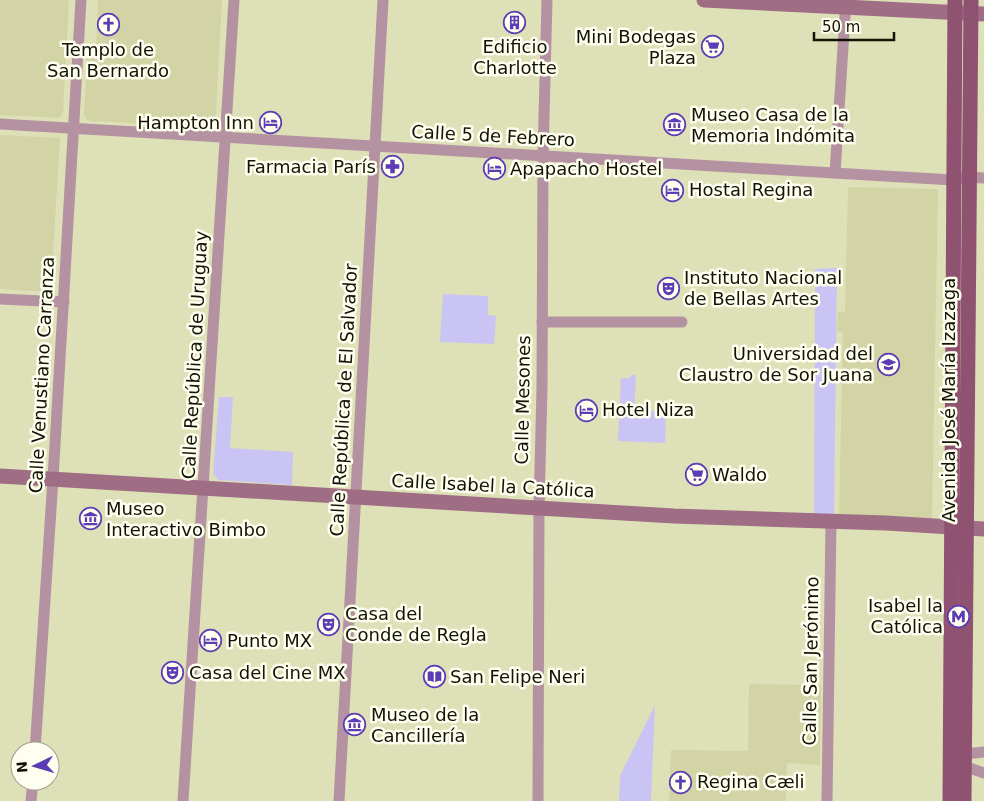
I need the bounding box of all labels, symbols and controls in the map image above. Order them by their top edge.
building icon: Edificio Charlotte [503,10,527,34]
scale bar [814,10,894,42]
church icon: Templo de San Bernardo [96,13,120,37]
text: 50 m [822,18,860,36]
place label: Mini Bodegas Plaza [576,26,696,68]
supermarket icon: Mini Bodegas Plaza [700,35,724,59]
place label: Edificio Charlotte [473,36,557,78]
place label: Templo de San Bernardo [47,39,169,81]
place label: Museo Casa de la Memoria Indómita [691,104,855,146]
hotel icon: Hampton Inn [258,111,282,135]
place label: Hampton Inn [137,112,254,133]
museum icon: Museo Casa de la Memoria Indómita [663,113,687,137]
street label: Calle 5 de Febrero [411,121,575,150]
pharmacy icon: Farmacia París [380,155,404,179]
place label: Farmacia París [246,156,376,177]
hotel icon: Apapacho Hostel [482,157,506,181]
place label: Apapacho Hostel [510,158,662,179]
hotel icon: Hostal Regina [661,178,685,202]
place label: Hostal Regina [689,179,813,200]
street label: Calle República de Uruguay [178,230,212,480]
street label: Calle Venustiano Carranza [25,256,58,494]
street label: Calle República de El Salvador [326,262,361,537]
place label: Instituto Nacional de Bellas Artes [684,267,842,309]
theatre icon: Instituto Nacional de Bellas Artes [656,276,680,300]
street label: Avenida José María Izazaga [938,278,959,522]
street label: Calle Mesones [511,335,534,465]
place label: Universidad del Claustro de Sor Juana [679,343,873,385]
school or university icon: Universidad del Claustro de Sor Juana [877,352,901,376]
hotel icon: Hotel Niza [574,398,598,422]
place label: Hotel Niza [602,399,694,420]
supermarket icon: Waldo [684,463,708,487]
place label: Waldo [712,464,767,485]
street label: Calle Isabel la Católica [391,470,595,501]
place label: Museo Interactivo Bimbo [106,498,266,540]
museum icon: Museo Interactivo Bimbo [78,507,102,531]
street label: Calle San Jerónimo [799,576,822,746]
place label: Isabel la Católica [868,595,943,637]
place label: Casa del Conde de Regla [345,603,487,645]
metro station icon: Isabel la Católica [947,604,971,628]
theatre icon: Casa del Conde de Regla [317,612,341,636]
hotel icon: Punto MX [199,629,223,653]
place label: Punto MX [227,630,312,651]
theatre icon: Casa del Cine MX [161,661,185,685]
place label: Casa del Cine MX [189,662,346,683]
library icon: San Felipe Neri [422,665,446,689]
place label: San Felipe Neri [450,666,585,687]
place label: Museo de la Cancillería [371,704,479,746]
museum icon: Museo de la Cancillería [343,713,367,737]
north arrow [10,741,60,791]
text: N [14,761,31,774]
church icon: Regina Cæli [669,770,693,794]
place label: Regina Cæli [697,771,805,792]

